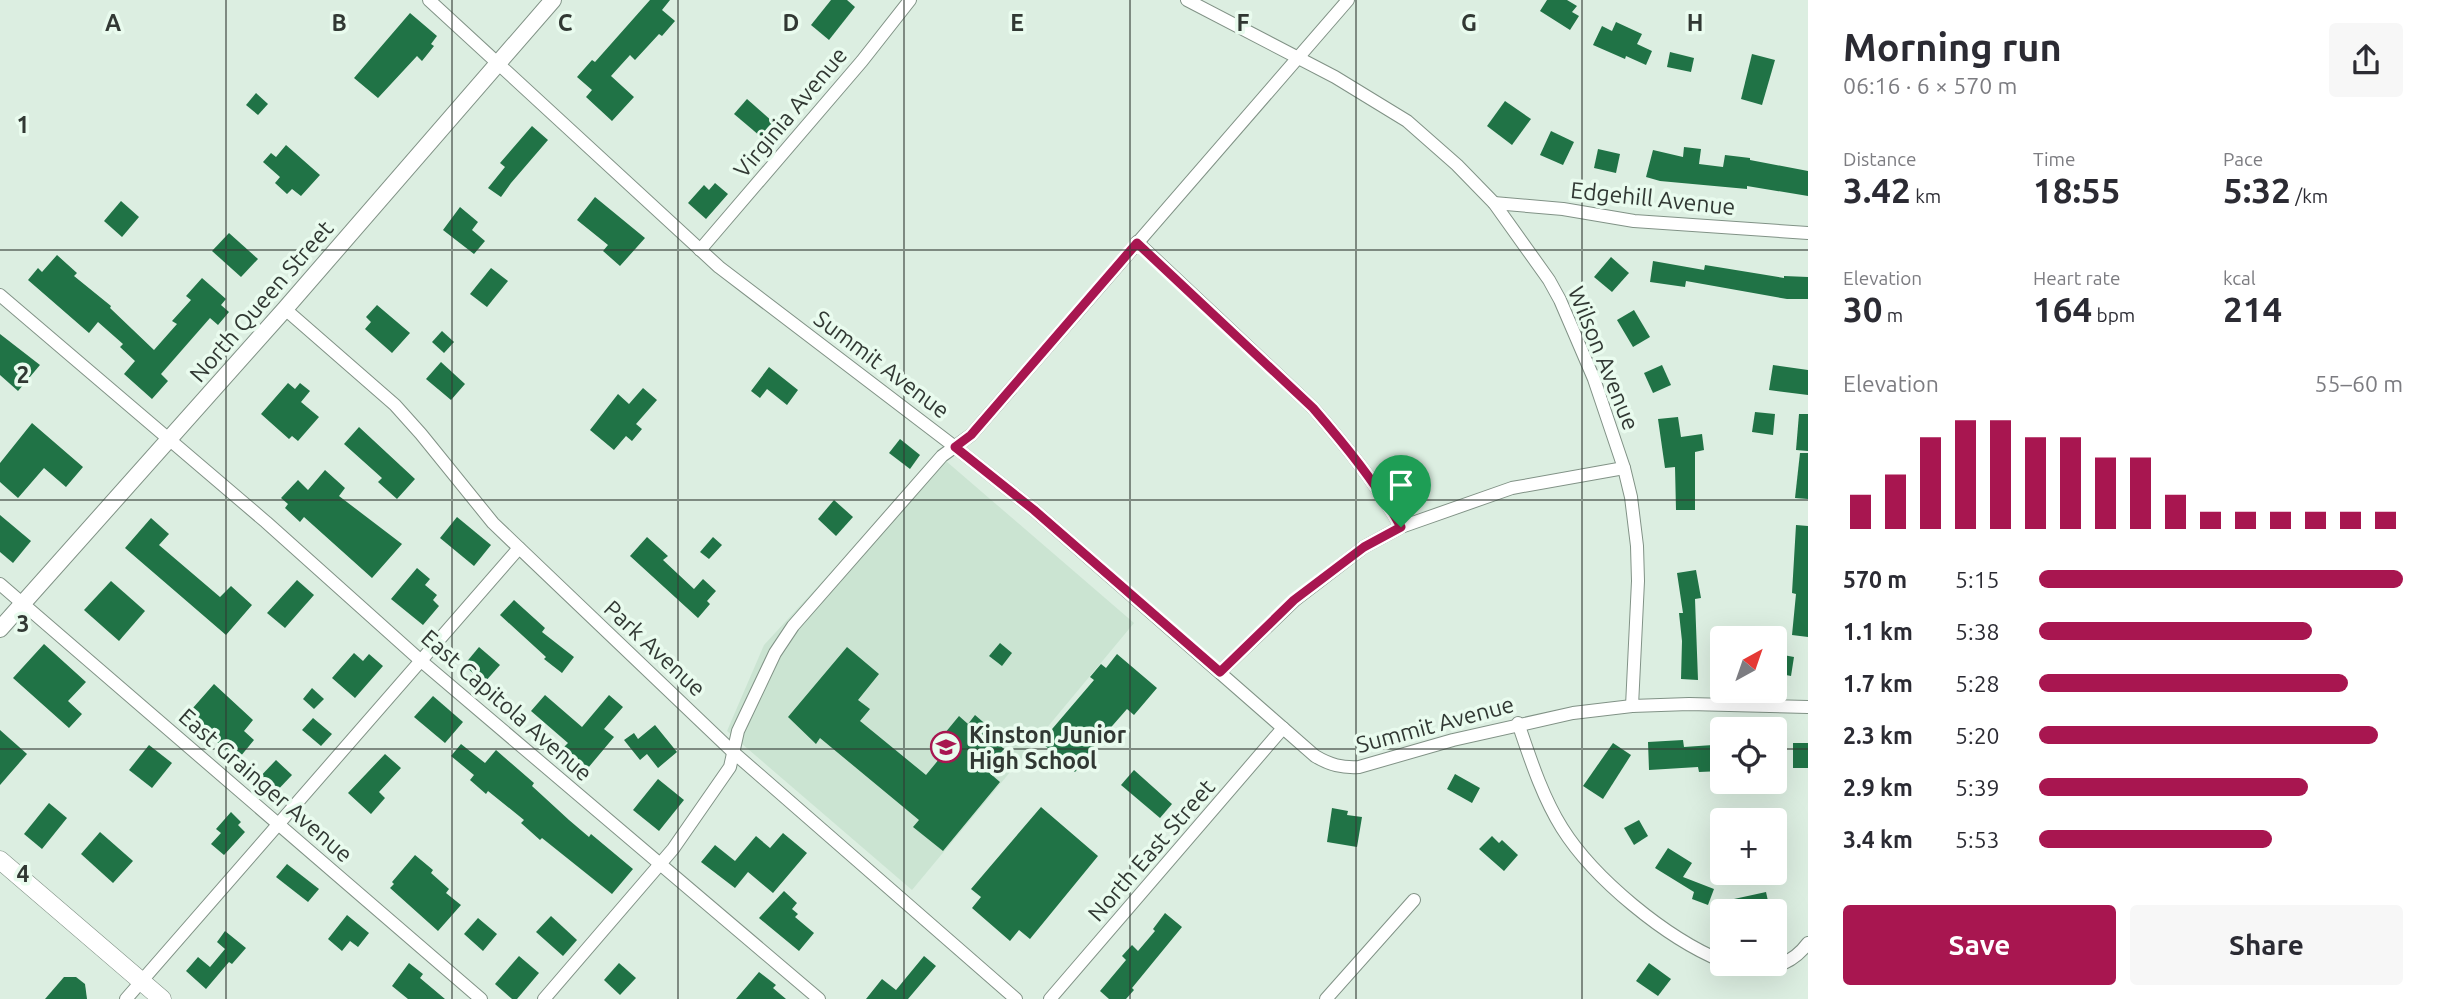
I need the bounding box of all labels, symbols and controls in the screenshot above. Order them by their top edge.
text: A [105,10,121,35]
text: B [331,10,347,35]
text: C [558,10,573,35]
text: D [783,10,799,35]
text: E [1010,10,1024,35]
text: F [1237,10,1250,35]
text: G [1461,10,1477,35]
text: H [1687,10,1703,35]
button: share [2329,23,2403,97]
text: Morning run [1843,26,2062,68]
street label: Virginia Avenue [728,42,852,182]
text: 06:16 · 6 × 570 m [1843,73,2017,98]
text: 1 [17,112,29,137]
text: Distance [1843,148,1917,170]
text: Time [2033,148,2075,170]
text: Pace [2223,148,2263,170]
text: 3.42 [1843,170,1911,210]
text: 18:55 [2033,170,2121,210]
text: 5:32 [2223,170,2291,210]
street label: Edgehill Avenue [1569,177,1737,219]
text: km [1911,185,1941,207]
text: /km [2291,185,2328,207]
street label: North Queen Street [184,215,338,387]
text: Elevation [1843,267,1922,289]
text: Heart rate [2033,267,2120,289]
text: kcal [2223,267,2256,289]
street label: Wilson Avenue [1564,283,1644,433]
text: 30 [1843,289,1882,329]
text: 164 [2033,289,2092,329]
text: 214 [2223,289,2282,329]
text: m [1882,304,1903,326]
text: bpm [2092,304,2135,326]
street label: Summit Avenue [810,305,954,423]
text: 2 [17,362,29,387]
text: Elevation [1843,371,1939,396]
text: 55–60 m [2315,371,2403,396]
pin [1371,455,1431,527]
icon: arrive [1382,466,1420,504]
text: 570 m [1843,567,1907,592]
text: 5:15 [1955,567,2000,592]
street label: Park Avenue [599,595,711,701]
text: 3 [17,611,29,636]
text: 1.1 km [1843,619,1913,644]
text: 5:38 [1955,619,2000,644]
street label: East Capitola Avenue [417,624,597,786]
north arrow [1710,626,1787,704]
map controls [1710,626,1787,976]
text: 1.7 km [1843,671,1913,696]
text: 5:28 [1955,671,2000,696]
street label: Summit Avenue [1353,691,1517,757]
street label: East Grainger Avenue [174,703,358,867]
button: locate [1710,717,1787,794]
place label: Kinston Junior High School [969,722,1127,773]
text: 2.3 km [1843,723,1913,748]
text: 5:20 [1955,723,2000,748]
school or university icon: Kinston Junior High School [929,730,963,764]
street label: North East Street [1083,774,1219,926]
text: 2.9 km [1843,775,1913,800]
text: 5:39 [1955,775,2000,800]
button: + [1710,808,1787,885]
text: 3.4 km [1843,827,1913,852]
text: 5:53 [1955,827,2000,852]
text: 4 [17,861,30,886]
button: − [1710,899,1787,976]
button: Save [1843,905,2116,985]
button: Share [2130,905,2403,985]

